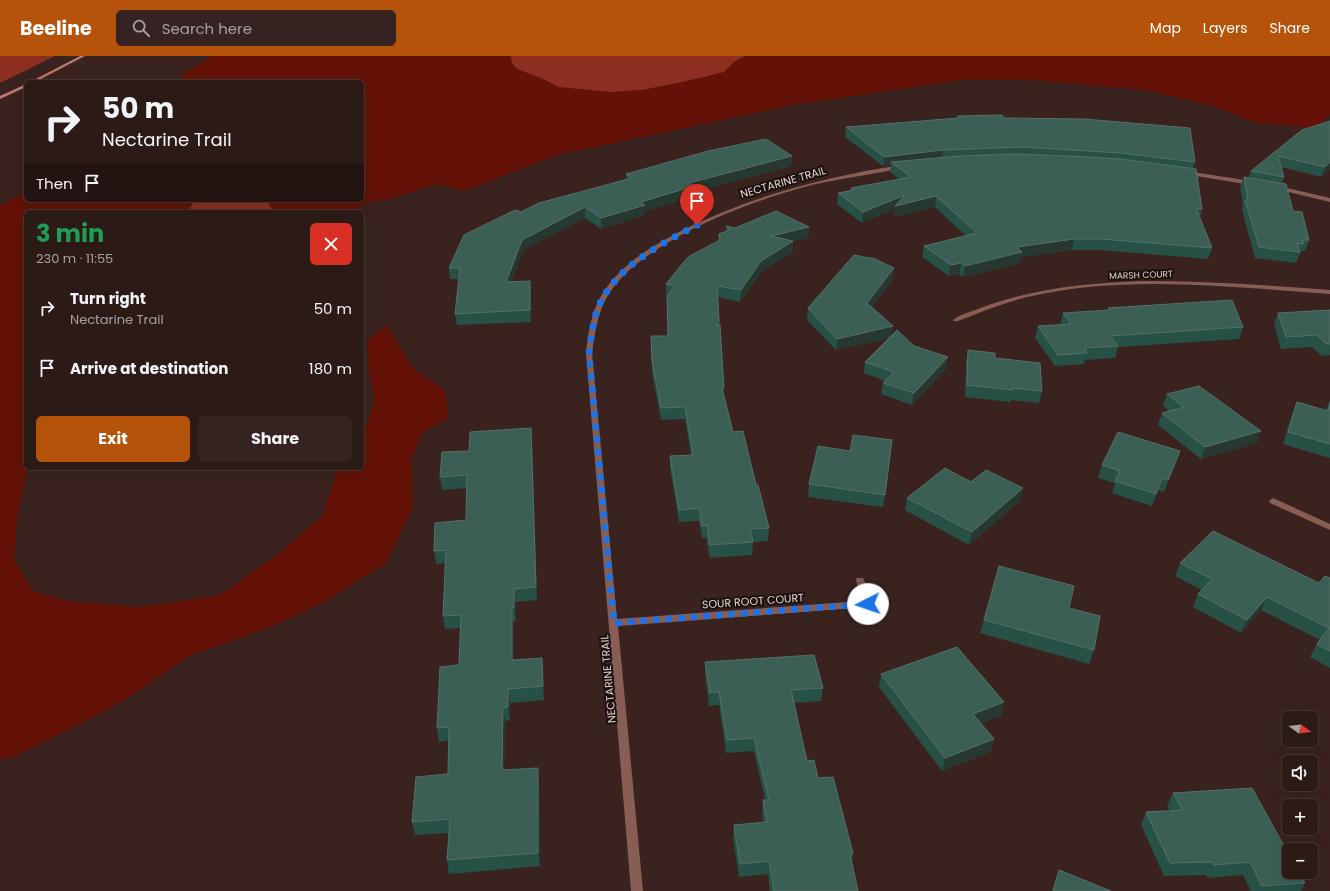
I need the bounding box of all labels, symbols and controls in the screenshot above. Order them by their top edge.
search box [116,10,396,46]
text: Beeline [20,15,92,42]
icon: search [130,17,152,39]
text: Search here [162,18,252,39]
text: Map [1150,18,1181,38]
text: Layers [1203,18,1247,38]
text: Share [1269,18,1310,38]
text: 50 m [102,89,174,128]
icon: right [36,96,88,148]
text: Nectarine Trail [102,127,232,152]
street label: NECTARINE TRAIL [738,162,828,202]
icon: arrive [81,172,103,194]
text: Then [36,173,73,194]
pin [680,184,714,225]
icon: arrive [686,190,708,212]
text: 3 min [36,217,104,250]
button: close [310,223,352,265]
text: 230 m · 11:55 [36,249,113,268]
street label: MARSH COURT [1109,268,1173,282]
text: Turn right [70,288,146,309]
icon: right [36,297,58,319]
text: 50 m [314,298,352,319]
text: Nectarine Trail [70,310,164,329]
icon: arrive [36,357,58,379]
text: Arrive at destination [70,358,228,379]
text: 180 m [309,358,352,379]
button: Exit [36,416,190,462]
button: Share [198,416,352,462]
position arrow [847,583,889,625]
street label: SOUR ROOT COURT [701,589,805,613]
street label: NECTARINE TRAIL [596,634,620,724]
north arrow [1282,711,1318,747]
map controls [1282,711,1318,879]
button: sound [1282,755,1318,791]
button: + [1282,799,1318,835]
button: − [1282,843,1318,879]

